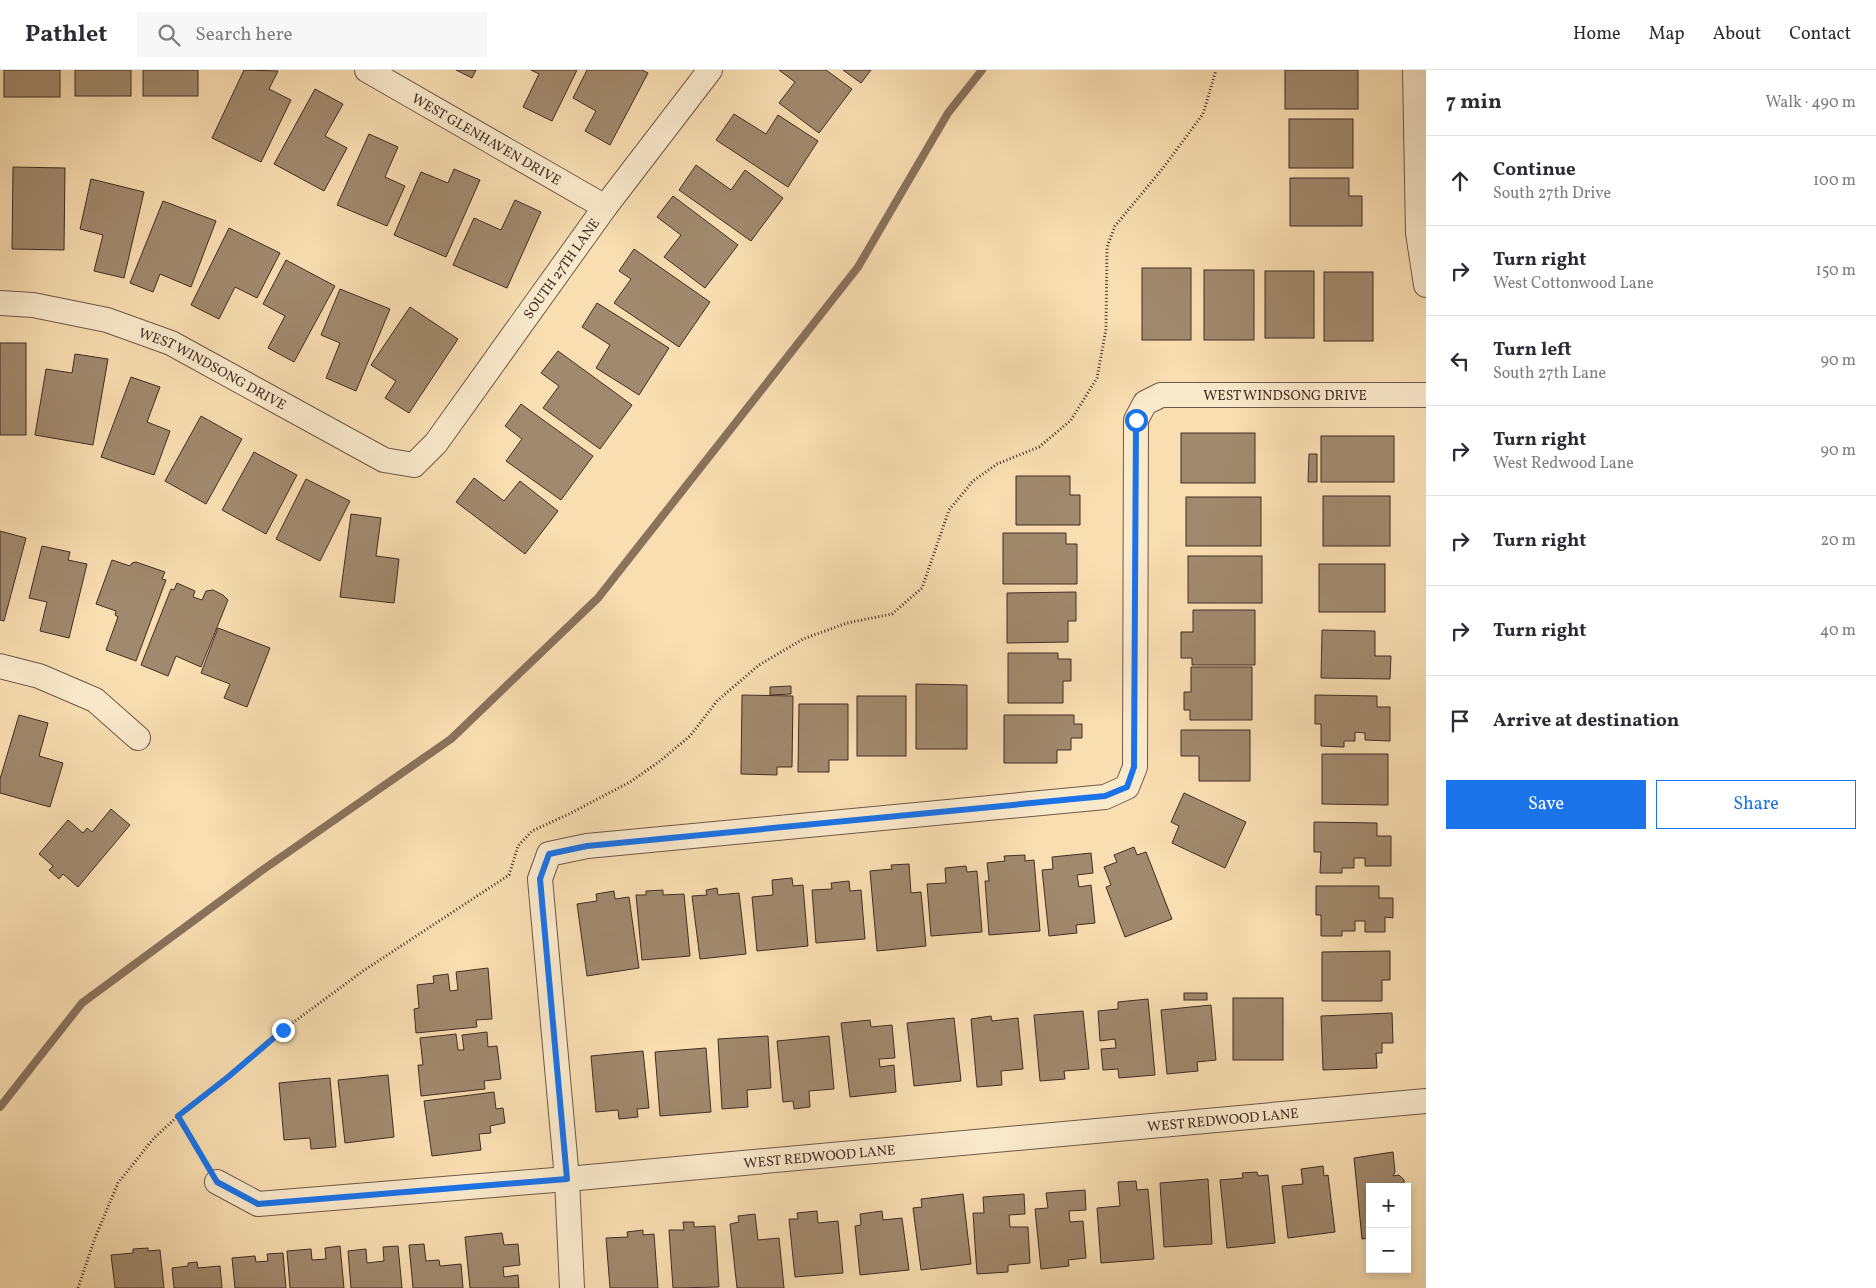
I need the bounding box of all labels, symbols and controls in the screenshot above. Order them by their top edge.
search box [137,12,487,57]
text: Pathlet [25,18,107,52]
icon: search [155,21,183,49]
text: Search here [195,22,293,48]
text: Home [1573,22,1621,47]
text: Map [1649,22,1685,47]
text: About [1713,22,1761,47]
text: Contact [1789,22,1851,47]
text: 7 min [1446,88,1502,117]
street label: WEST GLENHAVEN DRIVE [408,90,564,191]
text: Walk · 490 m [1765,92,1856,114]
text: Continue [1493,157,1576,183]
icon: ahead [1446,167,1474,195]
text: 100 m [1813,170,1856,192]
text: South 27th Drive [1493,183,1611,205]
street label: SOUTH 27TH LANE [520,215,605,323]
text: Turn right [1493,247,1586,273]
icon: right [1446,257,1474,285]
text: 150 m [1815,260,1856,282]
text: West Cottonwood Lane [1493,273,1654,295]
street label: WEST WINDSONG DRIVE [136,324,289,415]
text: Turn left [1493,337,1572,363]
icon: left [1446,347,1474,375]
text: 90 m [1820,350,1856,372]
text: South 27th Lane [1493,363,1606,385]
street label: WEST WINDSONG DRIVE [1203,387,1367,406]
route start [1125,409,1148,432]
text: Turn right [1493,427,1586,453]
icon: right [1446,437,1474,465]
text: 90 m [1820,440,1856,462]
text: West Redwood Lane [1493,453,1634,475]
icon: right [1446,527,1474,555]
text: Turn right [1493,528,1586,554]
text: 20 m [1821,530,1856,552]
icon: right [1446,617,1474,645]
text: Turn right [1493,618,1586,644]
text: 40 m [1820,620,1856,642]
icon: arrive [1446,707,1474,735]
text: Arrive at destination [1493,708,1679,734]
button: Save [1446,780,1646,829]
button: Share [1656,780,1856,829]
route end [272,1019,295,1042]
street label: WEST REDWOOD LANE [1146,1105,1300,1137]
street label: WEST REDWOOD LANE [743,1141,896,1174]
map controls [1366,1183,1411,1273]
button: + [1366,1183,1411,1228]
button: − [1366,1228,1411,1273]

